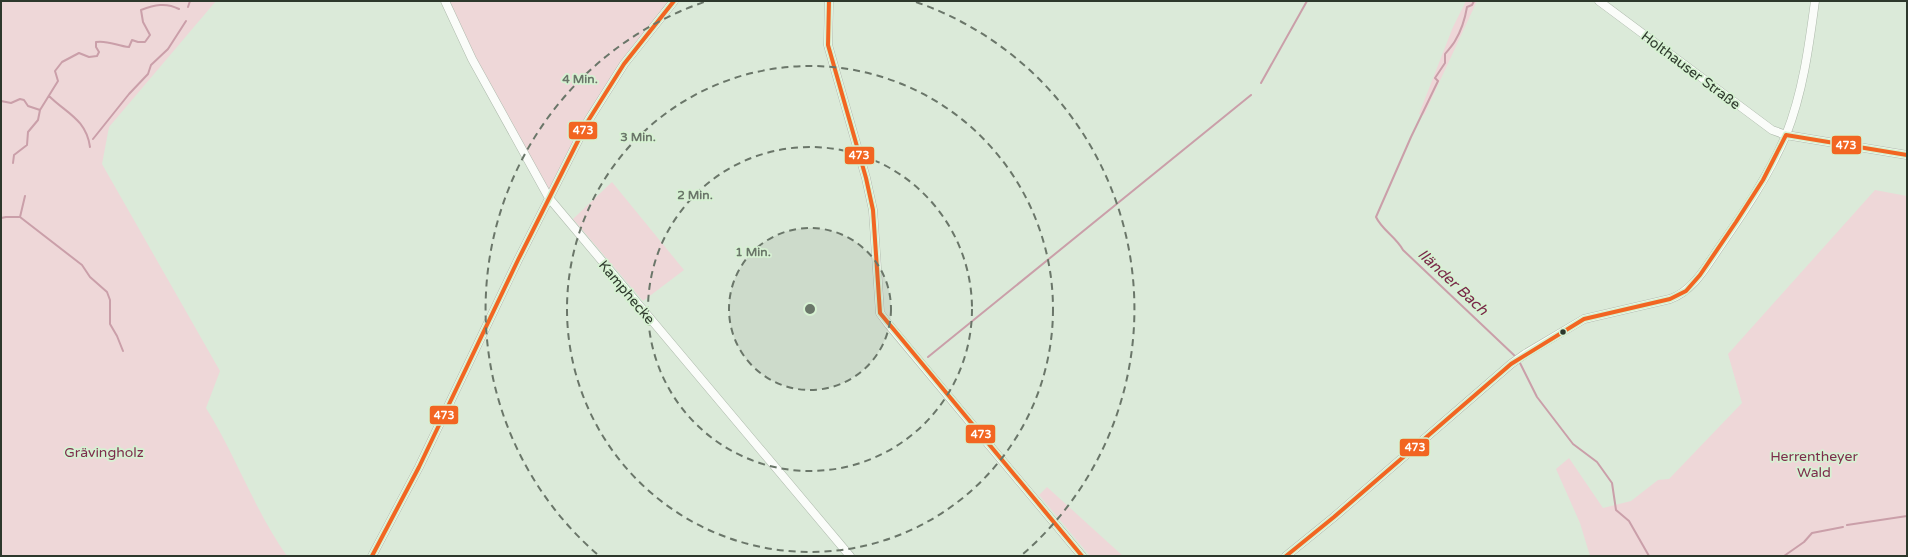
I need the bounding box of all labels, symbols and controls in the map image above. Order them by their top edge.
street label: Holthauser Straße [1638,28,1744,113]
text: 4 Min. [562,72,598,86]
line badge: 473 [568,121,598,140]
text: 473 [573,124,593,137]
text: 3 Min. [620,130,656,144]
line badge: 473 [1831,135,1862,155]
text: 473 [1836,139,1856,152]
line badge: 473 [844,146,875,165]
text: 473 [849,149,869,162]
text: 2 Min. [677,188,713,202]
text: 1 Min. [735,245,771,259]
water label: Iländer Bach [1414,245,1492,320]
street label: Kamphecke [595,257,658,328]
centre of rings [803,302,817,316]
unlabelled marker [1558,327,1568,337]
line badge: 473 [429,405,459,425]
text: 473 [434,409,454,422]
line badge: 473 [965,424,996,444]
text: 473 [971,428,991,441]
line badge: 473 [1399,438,1430,457]
text: 473 [1405,441,1425,454]
park label: Grävingholz [64,444,144,461]
park label: Herrentheyer Wald [1770,448,1858,481]

